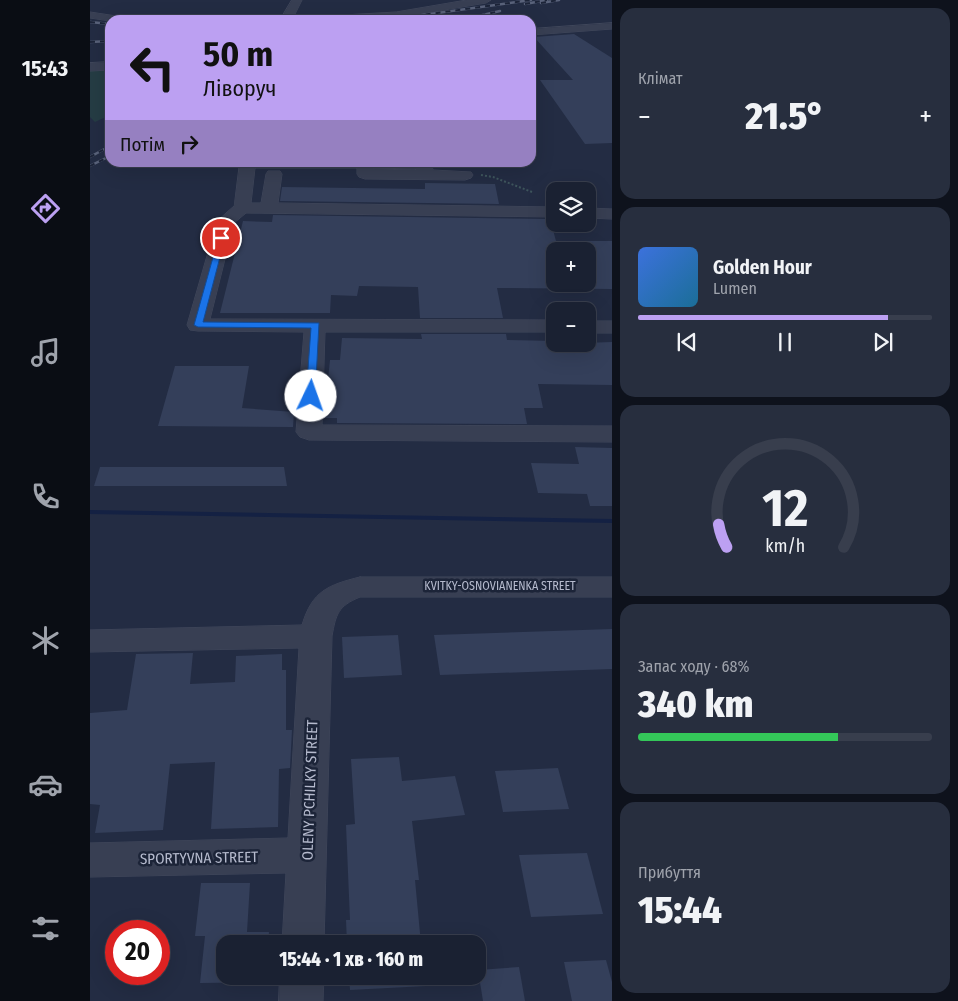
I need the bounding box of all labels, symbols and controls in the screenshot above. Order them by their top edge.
text: 50 m [203,33,273,75]
icon: left [120,35,185,100]
text: 15:43 [22,55,68,82]
text: Клімат [638,69,683,88]
text: Ліворуч [203,75,276,102]
text: 21.5° [745,93,825,139]
text: − [638,100,651,133]
text: + [919,100,932,133]
icon: right [175,130,203,158]
text: Потім [120,133,165,156]
map controls [546,182,596,352]
button: layers [546,182,596,232]
icon: directions [28,191,63,226]
pin [200,217,242,259]
icon: arrive [207,224,235,252]
button: + [546,242,596,292]
text: Golden Hour [713,256,812,279]
text: Lumen [713,279,757,298]
button: − [546,302,596,352]
icon: previous [673,328,701,356]
icon: pause [771,328,799,356]
icon: next [869,328,897,356]
icon: music [28,335,63,370]
position arrow [284,369,336,421]
text: 12 [762,477,808,540]
icon: phone [28,479,63,514]
text: km/h [765,535,805,557]
street label: KVITKY-OSNOVIANENKA STREET [424,579,576,593]
icon: climate [28,623,63,658]
text: Запас ходу · 68% [638,657,750,676]
text: 340 km [638,681,754,727]
street label: OLENY PCHILKY STREET [299,719,321,861]
icon: car [28,767,63,802]
street label: SPORTYVNA STREET [140,848,258,868]
text: Прибуття [638,863,701,882]
text: 15:44 [638,887,722,933]
icon: filters [28,911,63,946]
speed limit sign: 20 [105,920,170,985]
text: 15:44 · 1 хв · 160 m [279,948,423,971]

